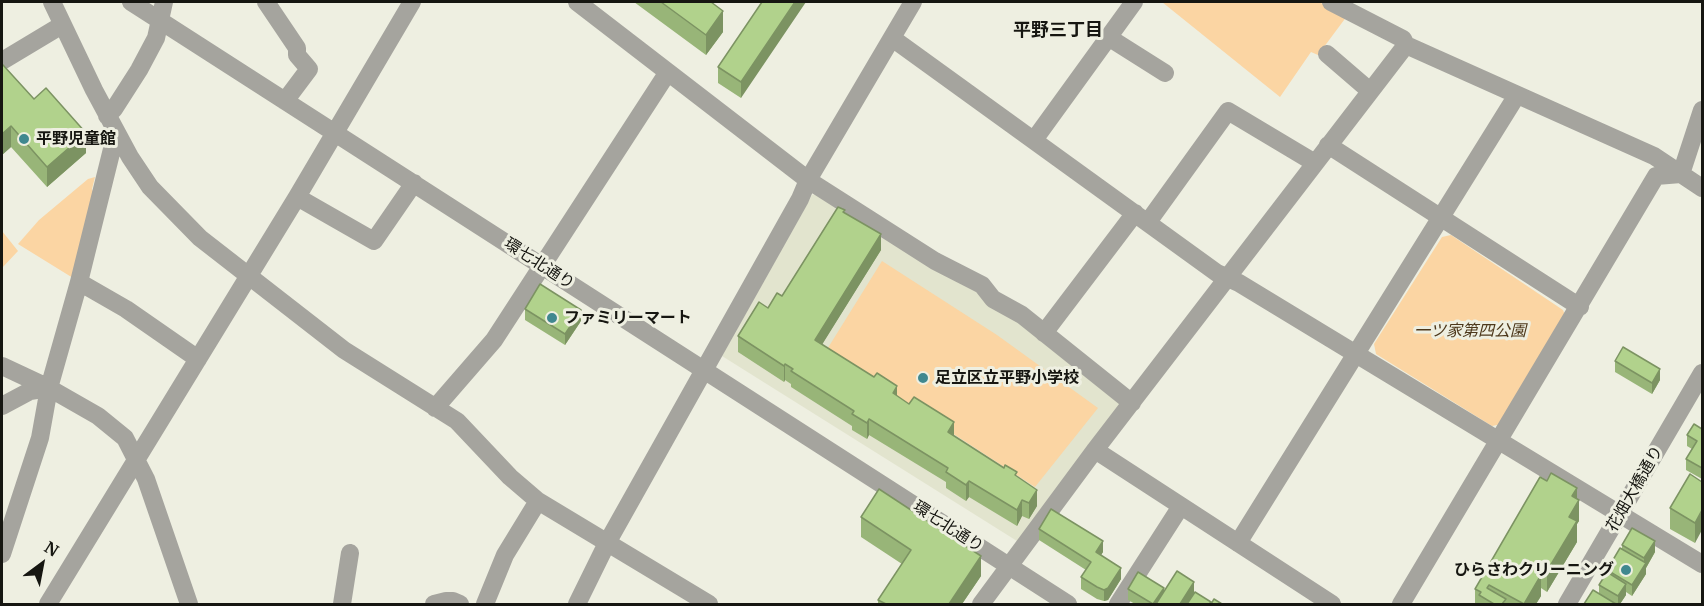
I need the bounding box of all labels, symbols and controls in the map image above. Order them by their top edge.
district label: 平野三丁目 [1013,20,1103,42]
place label: 平野児童館 [36,129,116,149]
marker: 平野児童館 [17,132,31,146]
street label: 環七北通り [500,234,578,294]
place label: ファミリーマート [564,308,692,328]
marker: ファミリーマート [545,311,559,325]
park label: 一ツ家第四公園 [1414,321,1526,341]
place label: 足立区立平野小学校 [935,368,1079,388]
marker: 足立区立平野小学校 [916,371,930,385]
street label: 花畑大橋通り [1603,443,1667,535]
street label: 環七北通り [909,497,987,557]
north arrow [12,534,72,594]
text: N [41,537,62,561]
place label: ひらさわクリーニング [1454,560,1614,580]
marker: ひらさわクリーニング [1619,563,1633,577]

